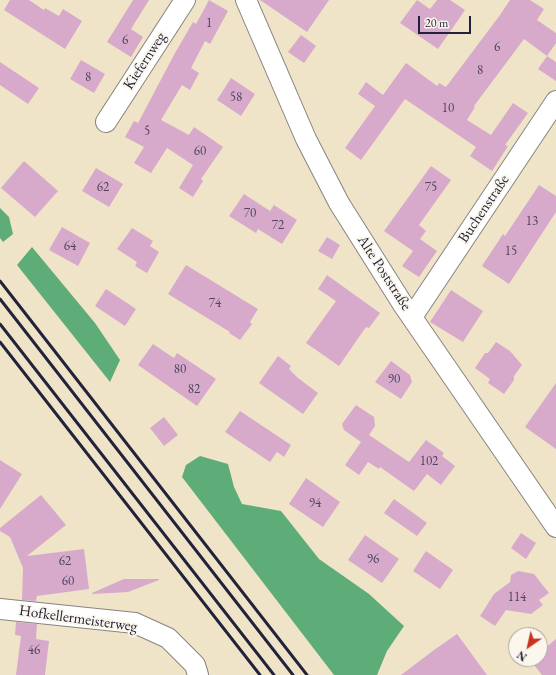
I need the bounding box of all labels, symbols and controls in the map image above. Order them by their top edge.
scale bar [420,8,473,34]
house number: 1 [206,15,212,31]
text: 20 m [425,15,448,31]
street label: Kiefernweg [120,29,170,93]
house number: 6 [122,32,128,48]
house number: 6 [494,39,500,55]
house number: 8 [477,62,483,78]
house number: 8 [85,69,91,85]
house number: 58 [230,89,242,105]
house number: 10 [442,100,454,116]
house number: 5 [144,123,150,139]
house number: 60 [194,143,206,159]
street label: Buchenstraße [455,172,513,246]
house number: 62 [97,179,109,195]
house number: 75 [425,179,437,195]
house number: 70 [244,205,256,221]
house number: 13 [526,213,538,229]
house number: 72 [272,217,284,233]
street label: Alte Poststraße [353,232,415,314]
house number: 64 [64,238,76,254]
house number: 15 [505,243,517,259]
house number: 74 [209,295,221,311]
house number: 80 [174,361,186,377]
house number: 90 [388,371,400,387]
house number: 82 [188,381,200,397]
house number: 102 [420,453,438,469]
house number: 94 [309,495,321,511]
house number: 96 [367,551,379,567]
house number: 62 [59,553,71,569]
house number: 60 [62,573,74,589]
house number: 114 [508,589,526,605]
street label: Hofkellermeisterweg [18,602,138,636]
north arrow [508,627,548,667]
house number: 46 [28,642,40,658]
text: N [514,648,529,664]

